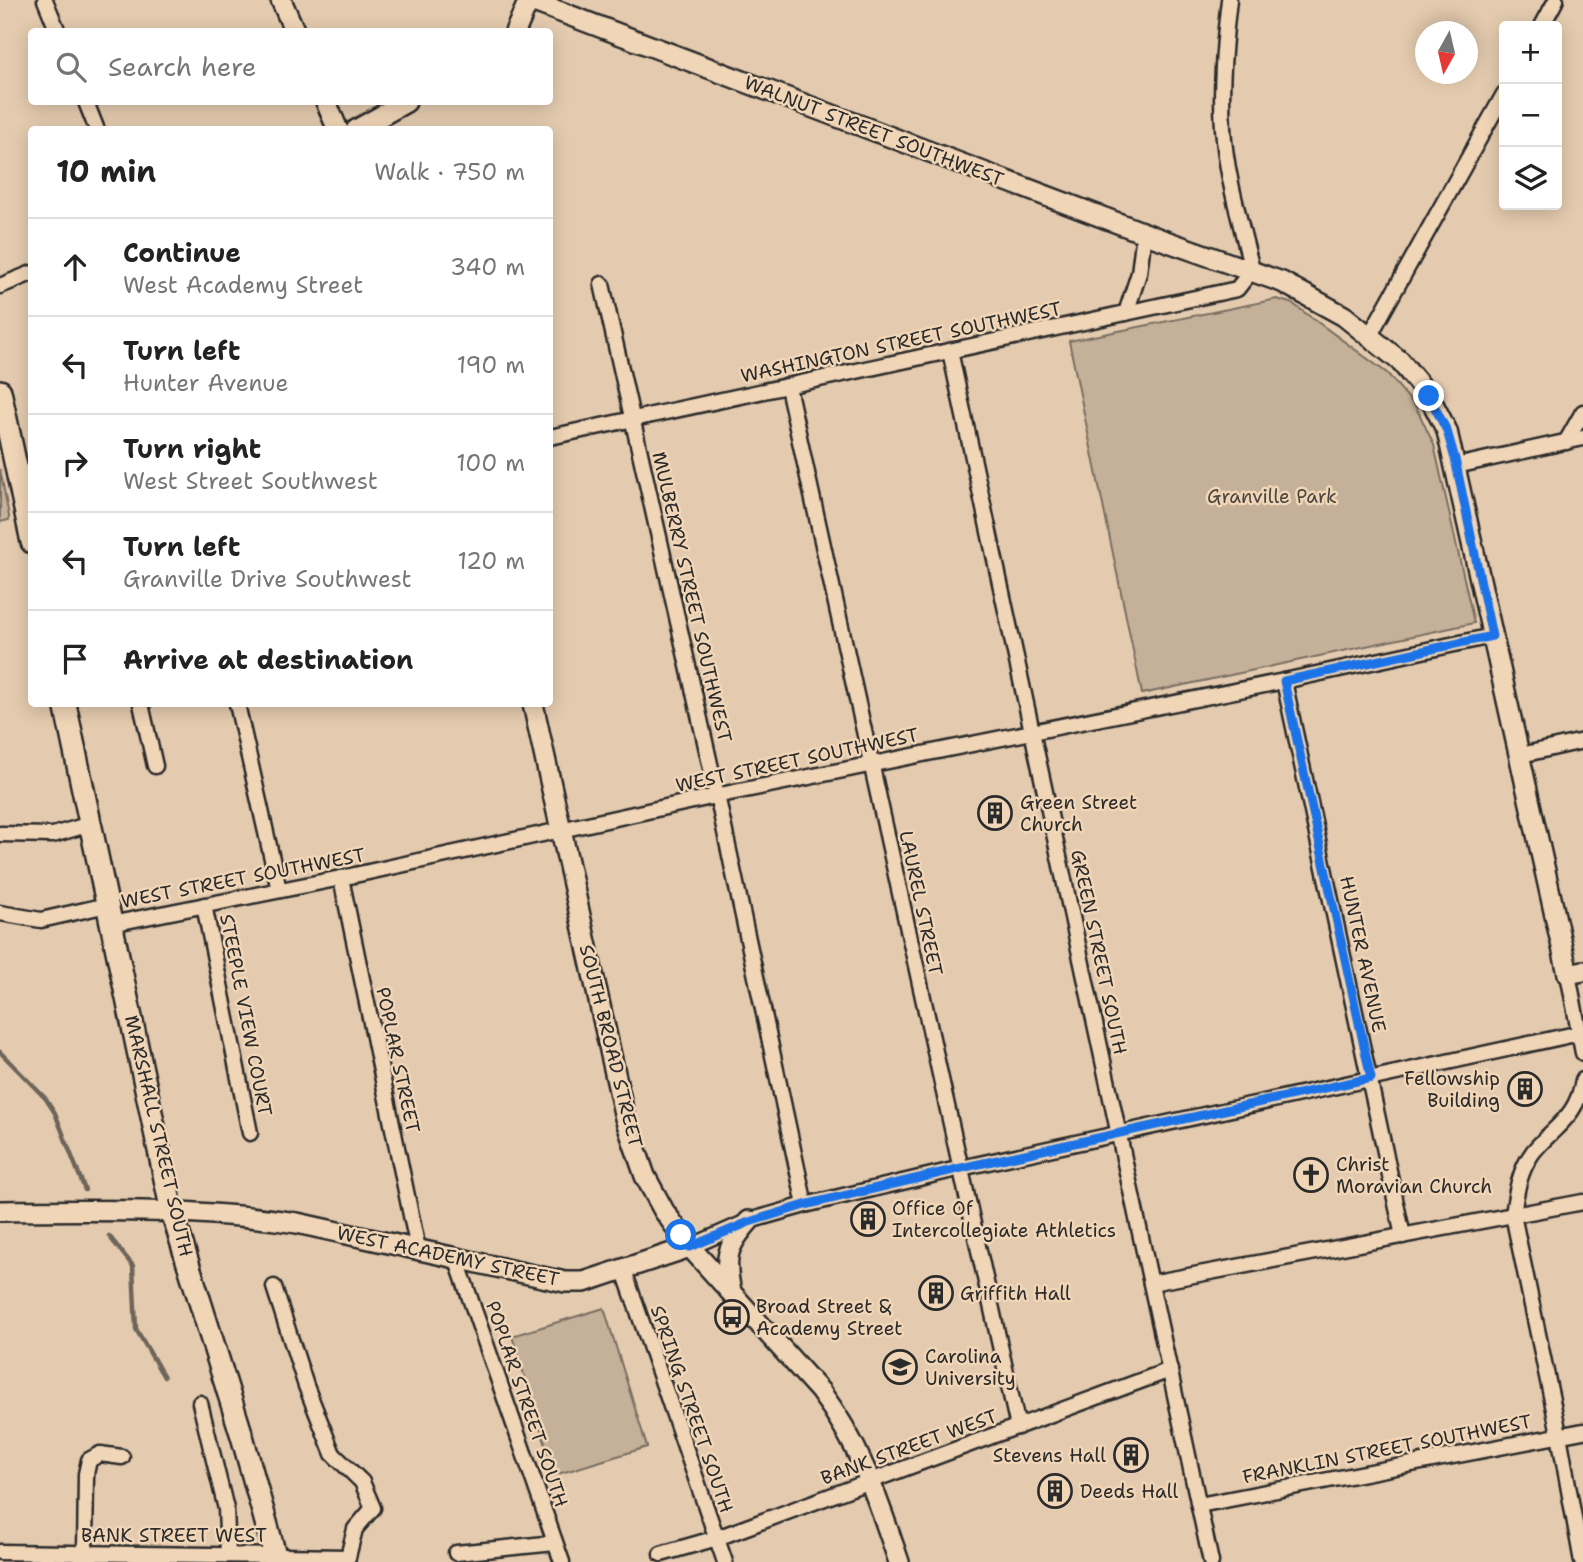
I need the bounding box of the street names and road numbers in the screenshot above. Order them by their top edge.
street label: WALNUT STREET SOUTHWEST [741,70,1008,192]
street label: WASHINGTON STREET SOUTHWEST [738,296,1064,388]
street label: MULBERRY STREET SOUTHWEST [646,449,738,745]
street label: WEST STREET SOUTHWEST [673,722,921,798]
street label: LAUREL STREET [893,828,949,978]
street label: WEST STREET SOUTHWEST [119,842,367,914]
street label: GREEN STREET SOUTH [1065,847,1133,1057]
street label: HUNTER AVENUE [1334,873,1392,1035]
street label: STEEPLE VIEW COURT [214,912,278,1118]
street label: SOUTH BROAD STREET [574,942,648,1150]
street label: POPLAR STREET [370,985,426,1135]
street label: MARSHALL STREET SOUTH [119,1013,199,1259]
street label: WEST ACADEMY STREET [334,1220,562,1292]
street label: POPLAR STREET SOUTH [480,1298,574,1510]
street label: SPRING STREET SOUTH [645,1302,739,1516]
street label: BANK STREET WEST [817,1403,1001,1491]
street label: FRANKLIN STREET SOUTHWEST [1240,1409,1534,1489]
street label: BANK STREET WEST [81,1523,267,1548]

